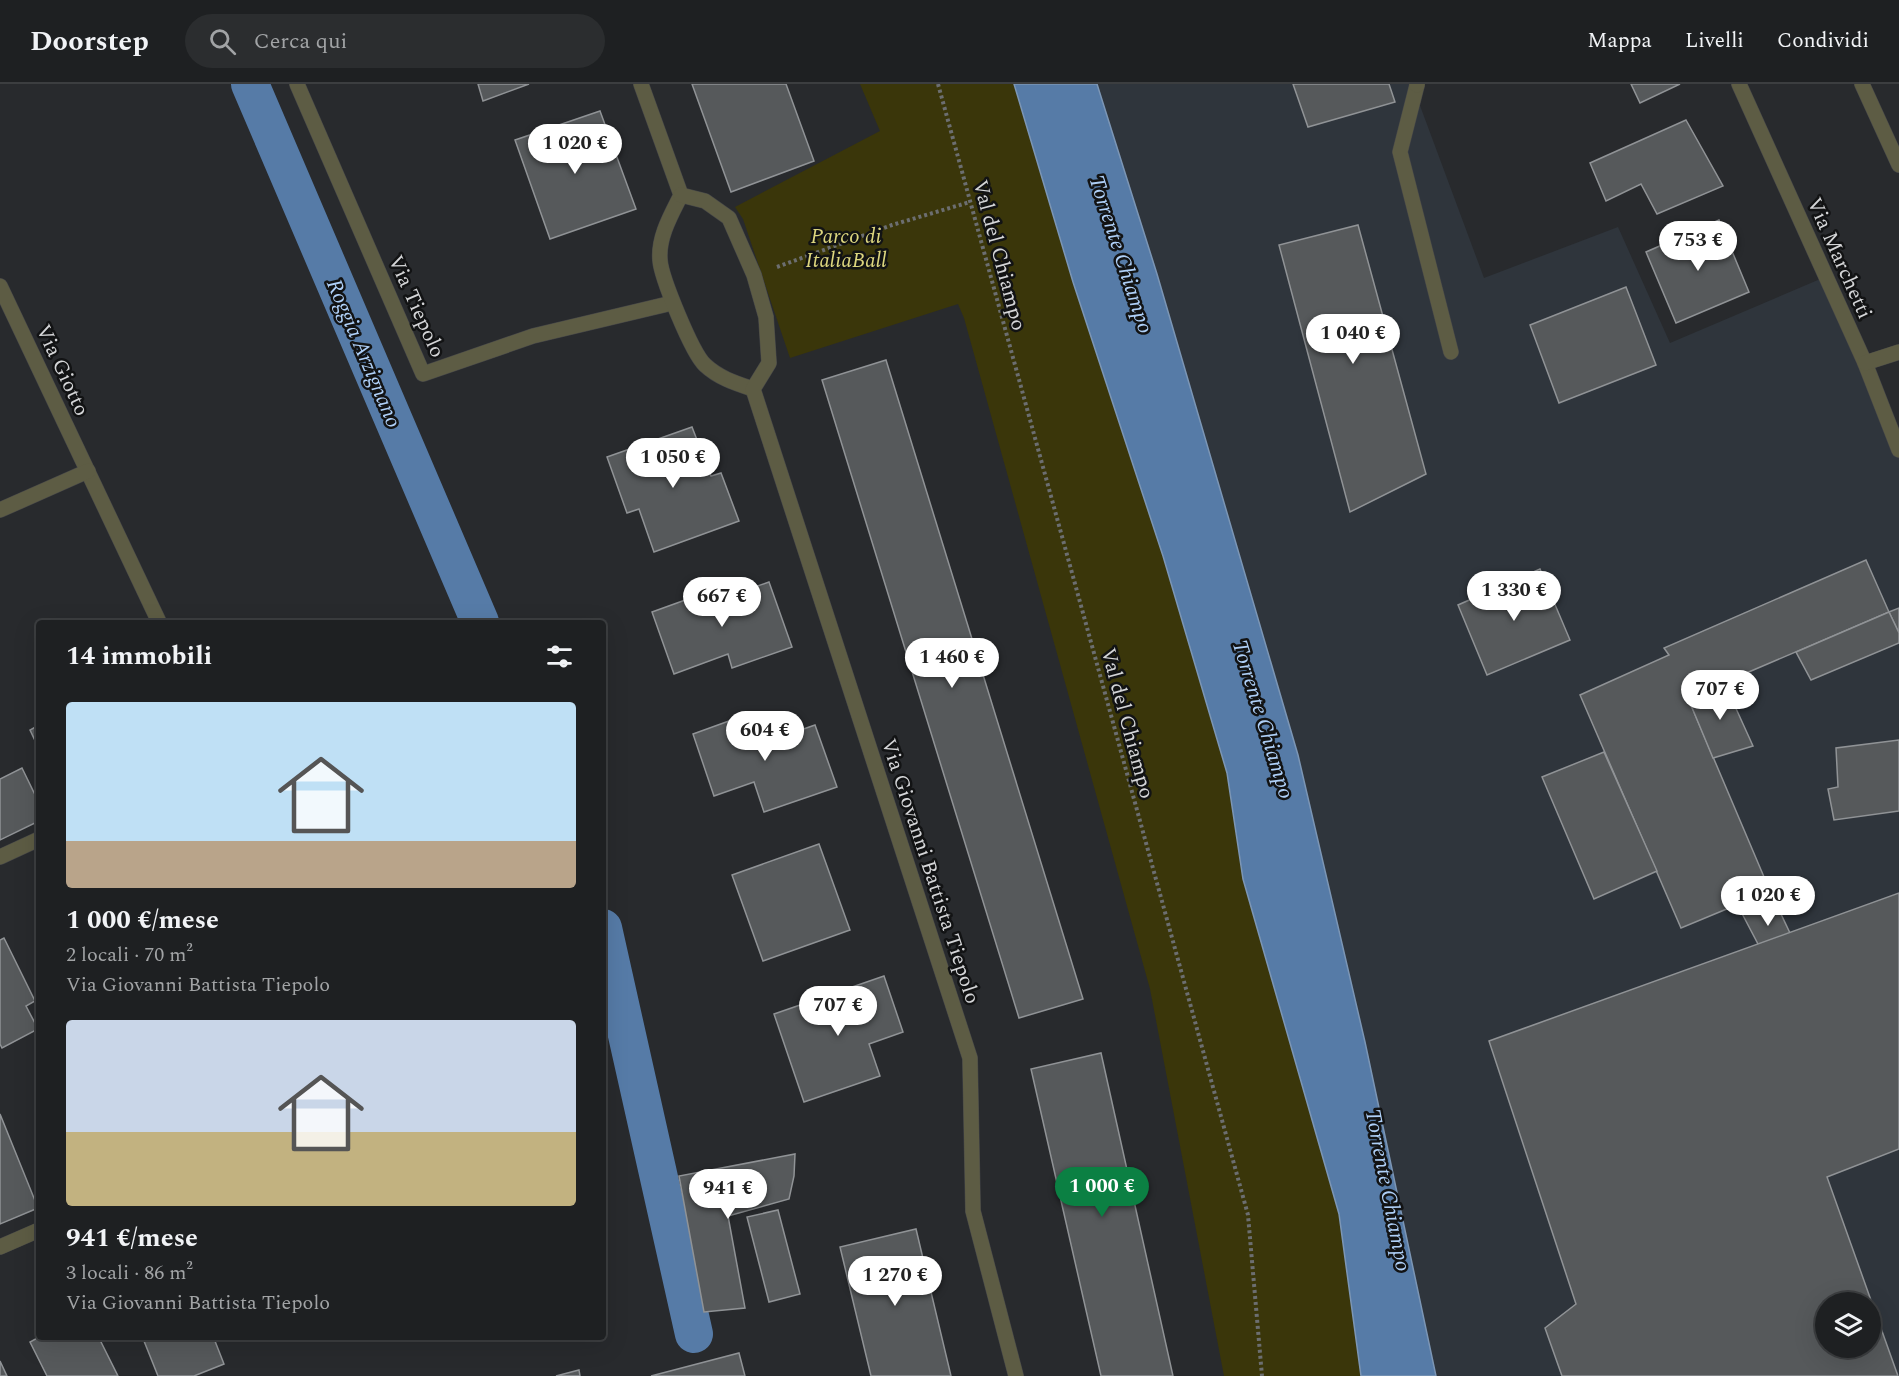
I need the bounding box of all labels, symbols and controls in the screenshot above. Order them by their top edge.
search box [185,14,605,68]
text: Doorstep [30,20,149,63]
icon: search [206,25,239,58]
text: Cerca qui [254,25,347,58]
text: Mappa [1587,25,1652,57]
text: Livelli [1685,25,1744,57]
text: Condividi [1777,25,1869,57]
pin: 1 020 € [520,124,630,175]
text: 1 020 € [542,128,608,158]
water label: Torrente Chiampo [1079,171,1162,338]
street label: Val del Chiampo [964,176,1035,334]
street label: Via Marchetti [1798,192,1880,324]
park label: Parco di ItaliaBall [805,221,887,277]
pin: 753 € [1656,221,1740,272]
text: 753 € [1673,225,1723,255]
street label: Via Tiepolo [379,250,453,363]
water label: Roggia Arzignano [317,274,410,433]
pin: 1 040 € [1298,314,1408,365]
text: 1 040 € [1320,318,1386,348]
street label: Via Giotto [27,319,97,422]
pin: 1 050 € [618,438,728,489]
text: 1 050 € [640,442,706,472]
pin: 1 330 € [1459,571,1569,622]
text: 1 330 € [1481,575,1547,605]
pin: 667 € [680,577,764,628]
text: 667 € [697,581,747,611]
text: 14 immobili [66,636,212,676]
water label: Torrente Chiampo [1223,636,1302,803]
pin: 1 460 € [897,638,1007,689]
icon: filters [543,640,576,673]
text: 1 460 € [919,642,985,672]
street label: Val del Chiampo [1092,644,1163,802]
pin: 707 € [1678,670,1762,721]
text: 707 € [1695,674,1745,704]
pin: 604 € [723,711,807,762]
text: 604 € [740,715,790,745]
street label: Via Giovanni Battista Tiepolo [872,735,988,1008]
icon: home [267,741,375,849]
pin: 1 020 € [1713,876,1823,927]
text: 1 020 € [1735,880,1801,910]
text: 1 000 €/mese [66,900,219,940]
text: 2 locali · 70 m² [66,940,193,970]
text: Via Giovanni Battista Tiepolo [66,970,330,1000]
pin: 707 € [796,986,880,1037]
text: 707 € [813,990,863,1020]
icon: home [267,1059,375,1167]
water label: Torrente Chiampo [1356,1106,1419,1274]
pin: 1 000 € [1047,1167,1157,1218]
pin: 941 € [686,1169,770,1220]
text: 1 000 € [1069,1171,1135,1201]
text: 941 € [703,1173,753,1203]
text: 941 €/mese [66,1218,198,1258]
pin: 1 270 € [840,1256,950,1307]
text: 3 locali · 86 m² [66,1258,193,1288]
text: 1 270 € [862,1260,928,1290]
text: Via Giovanni Battista Tiepolo [66,1288,330,1318]
map controls [1815,1292,1881,1358]
button: layers [1815,1292,1881,1358]

